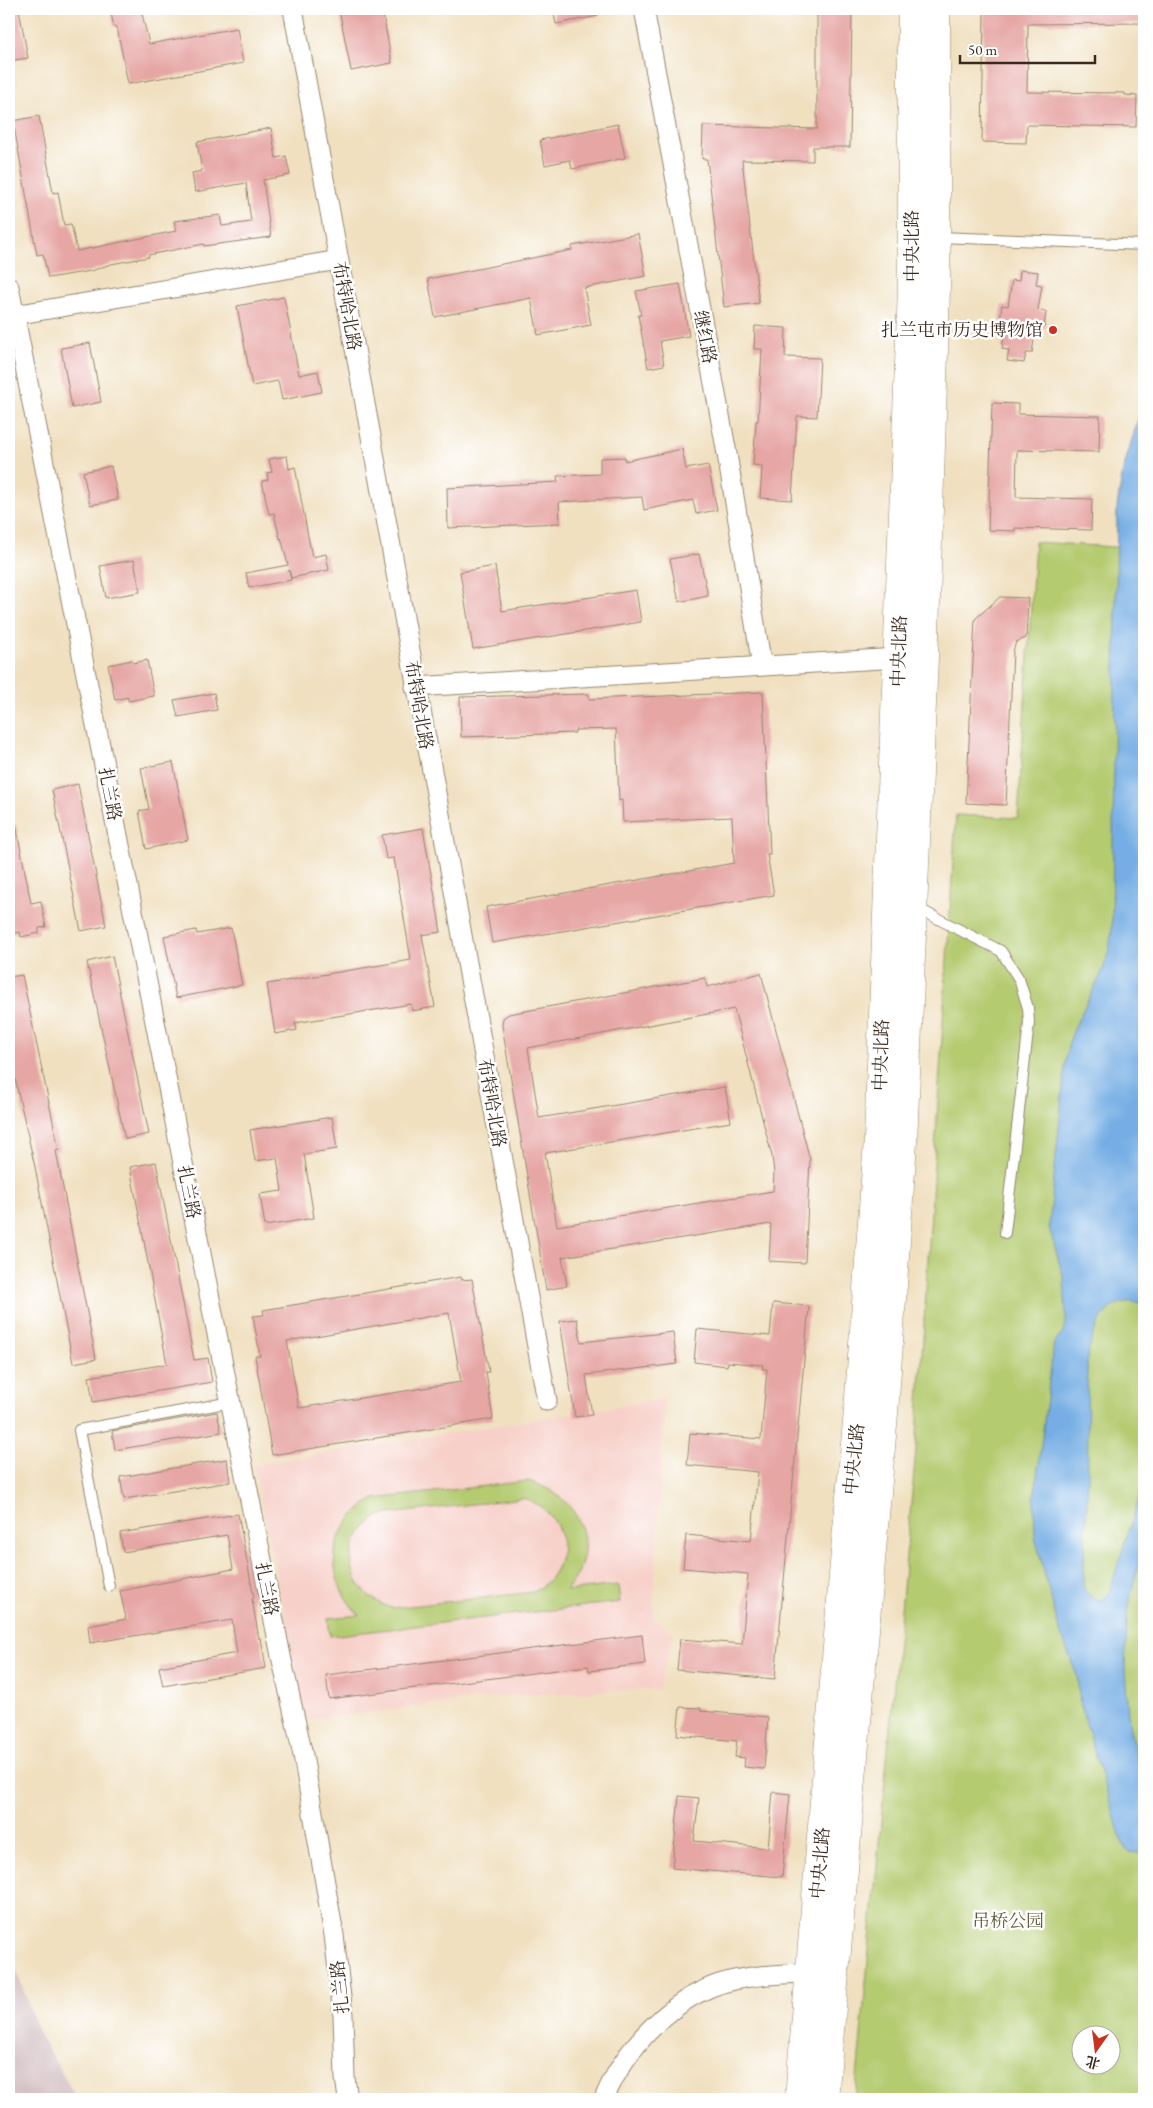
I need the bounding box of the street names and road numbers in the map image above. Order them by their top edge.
street label: 中央北路 [900,210,923,282]
street label: 布特哈北路 [328,260,367,352]
street label: 继红路 [689,308,722,366]
street label: 中央北路 [886,615,911,687]
street label: 布特哈北路 [400,659,439,751]
street label: 扎兰路 [94,765,127,823]
street label: 中央北路 [868,1019,893,1091]
street label: 布特哈北路 [473,1057,512,1149]
street label: 扎兰路 [173,1163,206,1221]
street label: 中央北路 [838,1422,869,1496]
street label: 扎兰路 [251,1560,284,1618]
street label: 中央北路 [805,1826,834,1900]
street label: 扎兰路 [325,1959,354,2015]

